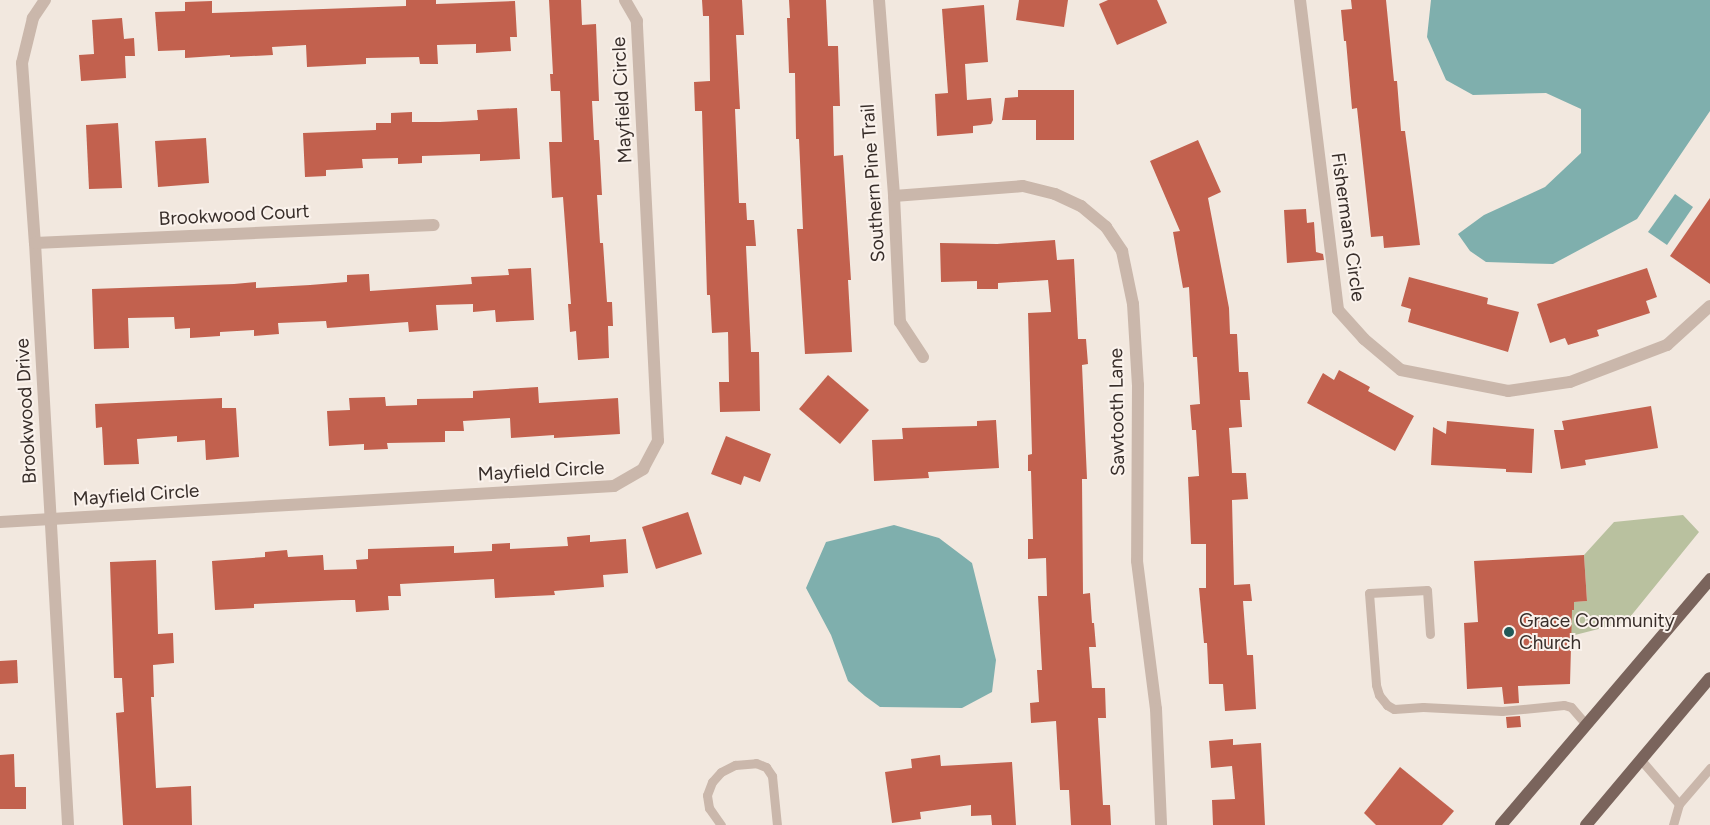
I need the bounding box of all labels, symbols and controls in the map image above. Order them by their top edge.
street label: Mayfield Circle [607,36,637,164]
street label: Southern Pine Trail [856,103,890,263]
street label: Fishermans Circle [1326,151,1370,303]
street label: Brookwood Court [158,200,310,230]
street label: Brookwood Drive [11,338,41,484]
street label: Sawtooth Lane [1104,348,1130,476]
street label: Mayfield Circle [477,456,605,486]
street label: Mayfield Circle [72,479,200,511]
place label: Grace Community Church [1519,610,1675,654]
marker: Grace Community Church [1503,626,1515,638]

